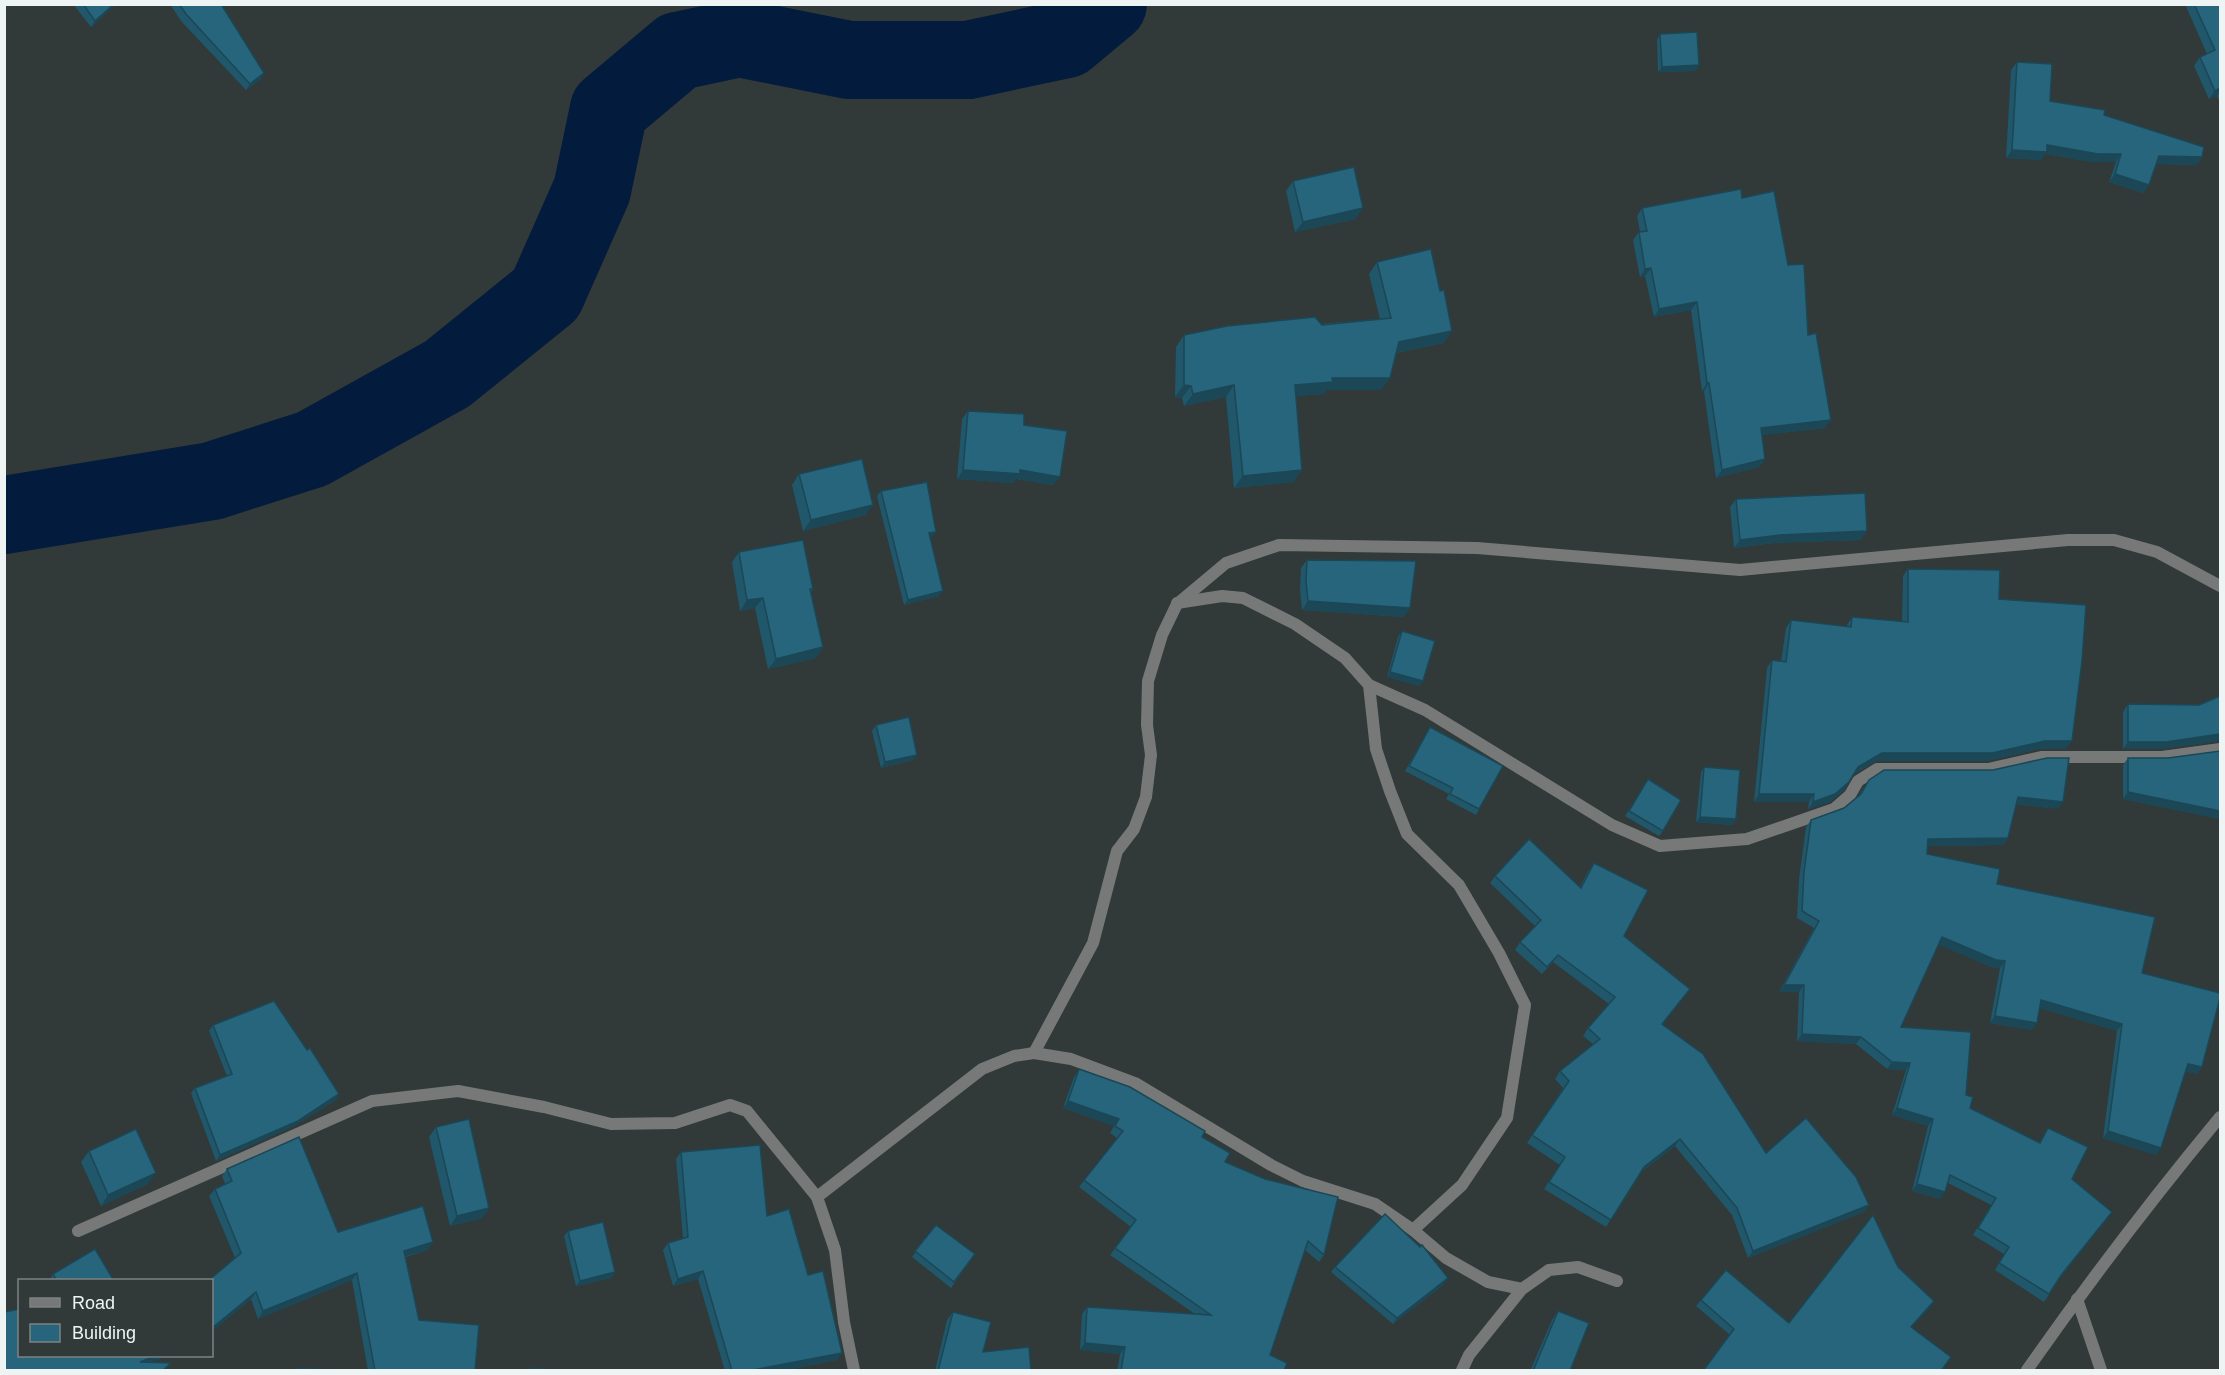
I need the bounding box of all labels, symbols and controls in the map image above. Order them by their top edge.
legend [18,1279,213,1357]
text: Road [72,1293,115,1313]
text: Building [72,1323,136,1343]

